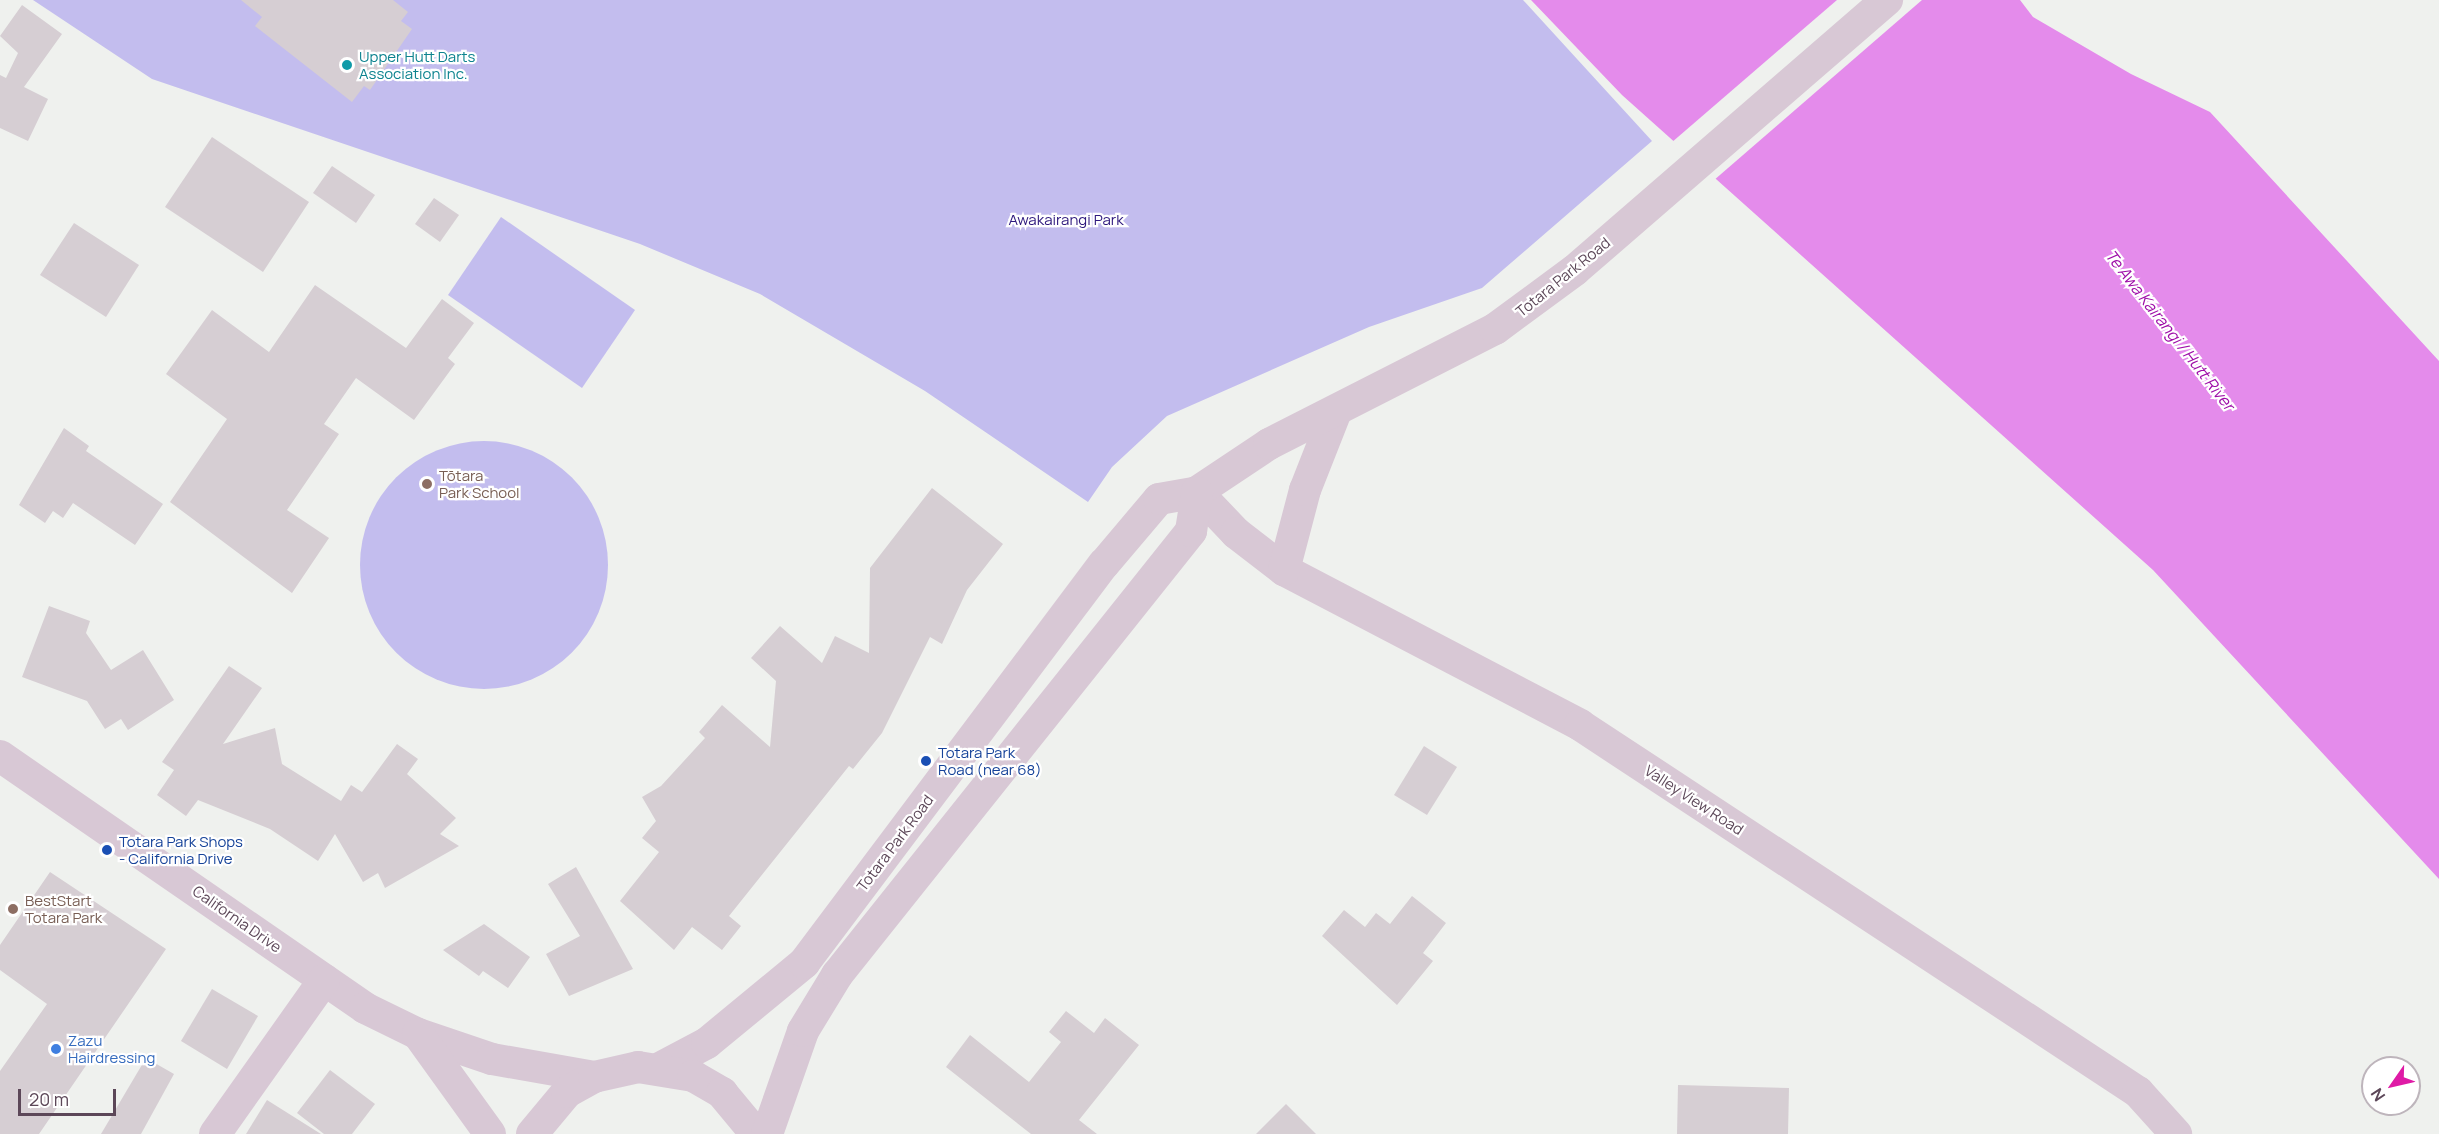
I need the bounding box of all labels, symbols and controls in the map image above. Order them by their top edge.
place label: Upper Hutt Darts Association Inc. [359,47,475,82]
marker: Upper Hutt Darts Association Inc. [340,58,354,72]
park label: Awakairangi Park [1008,211,1124,229]
street label: Totara Park Road [1512,234,1614,320]
water label: Te Awa Kairangi / Hutt River [2101,246,2239,414]
place label: Tōtara Park School [439,466,520,501]
marker: Tōtara Park School [420,477,434,491]
place label: Totara Park Road (near 68) [938,743,1042,778]
marker: Totara Park Road (near 68) [919,754,933,768]
street label: Valley View Road [1641,761,1747,839]
street label: Totara Park Road [853,791,937,895]
place label: Totara Park Shops - California Drive [119,832,243,867]
marker: Totara Park Shops - California Drive [100,843,114,857]
street label: California Drive [189,882,285,956]
place label: BestStart Totara Park [25,891,102,926]
marker: BestStart Totara Park [6,902,20,916]
place label: Zazu Hairdressing [68,1031,155,1066]
marker: Zazu Hairdressing [49,1042,63,1056]
north arrow [2361,1056,2421,1116]
scale bar [21,1077,118,1115]
text: N [2365,1084,2390,1106]
text: 20 m [29,1087,69,1111]

